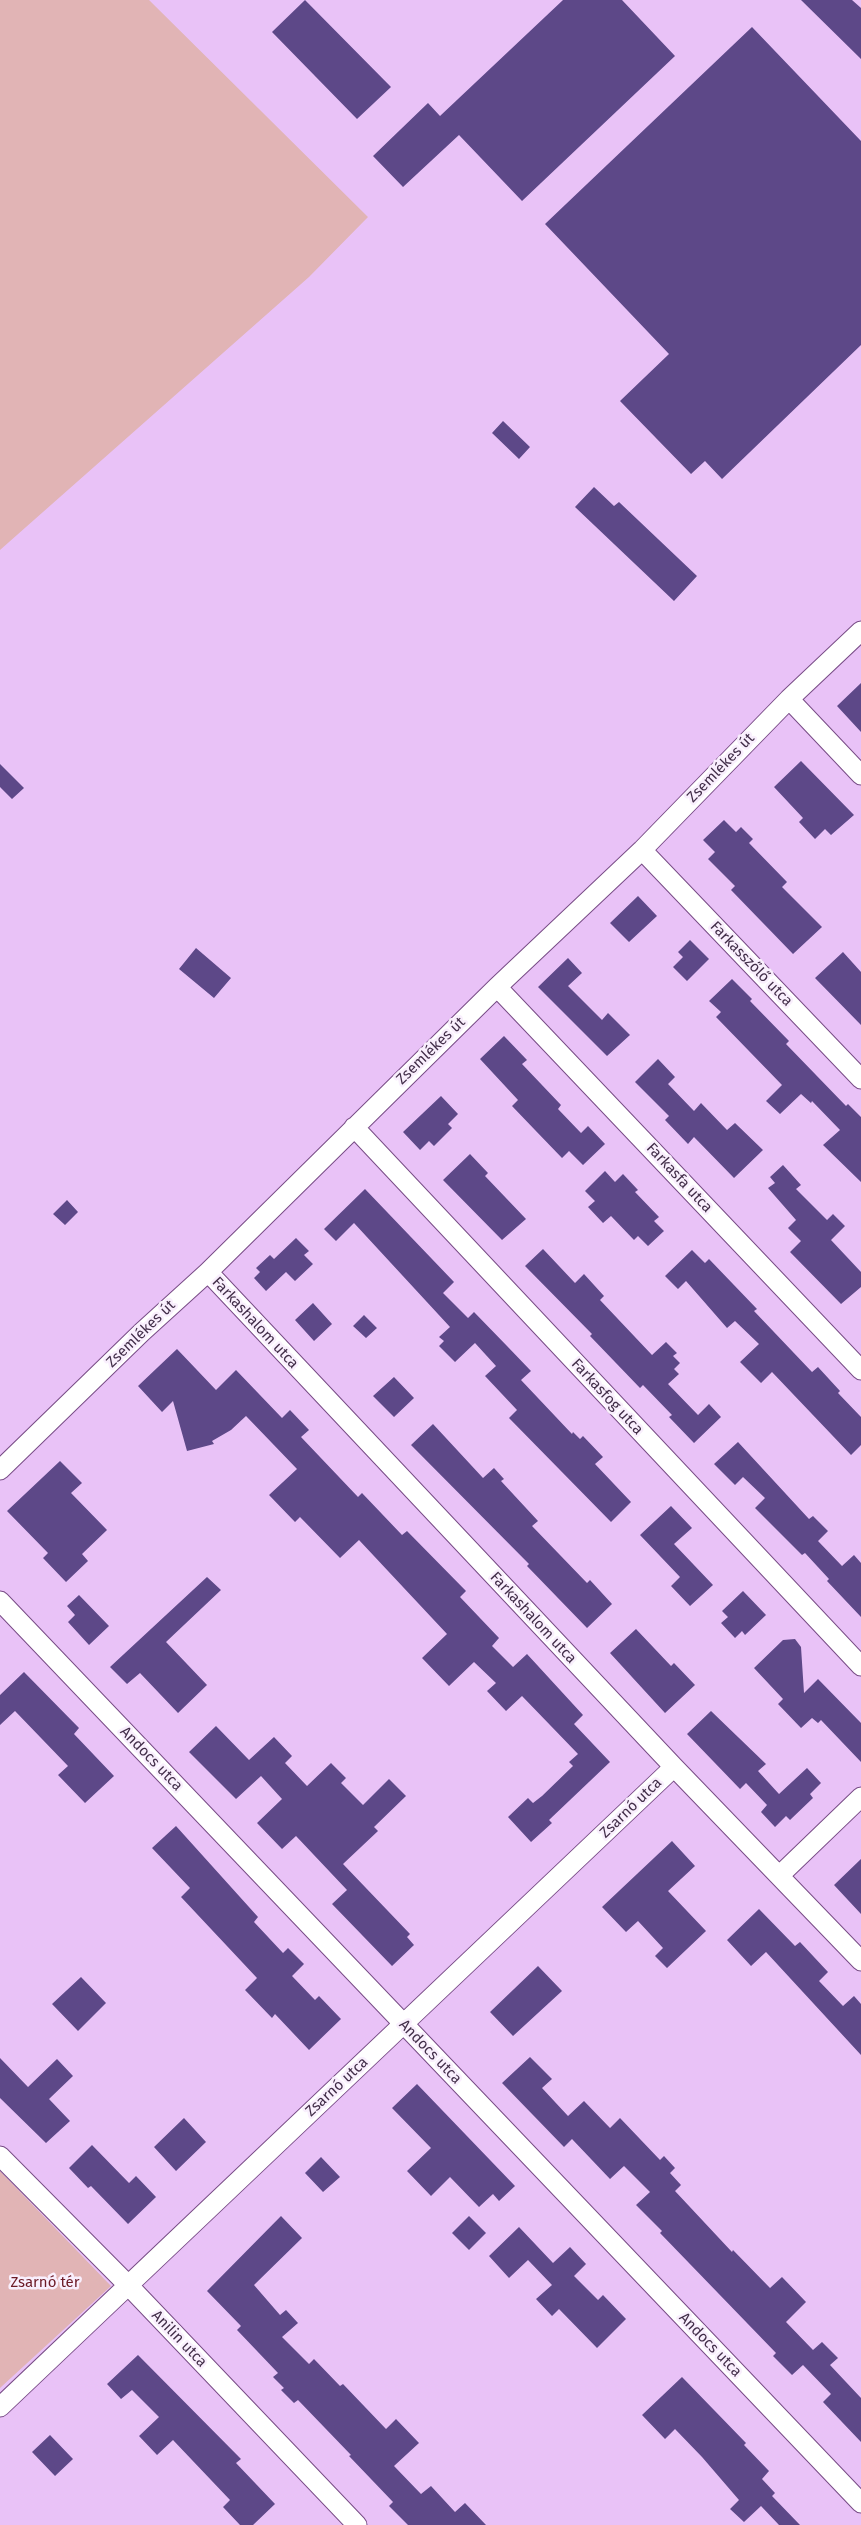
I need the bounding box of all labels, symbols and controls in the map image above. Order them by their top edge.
street label: Zsemlékes út [684,730,758,806]
street label: Farkasszőlő utca [706,918,796,1010]
street label: Zsemlékes út [393,1014,469,1088]
street label: Farkasfa utca [642,1139,716,1217]
street label: Farkashalom utca [208,1273,302,1373]
street label: Zsemlékes út [103,1297,179,1371]
street label: Farkasfog utca [567,1355,647,1439]
street label: Farkashalom utca [486,1568,580,1668]
street label: Andocs utca [116,1723,186,1795]
street label: Zsarnó utca [596,1774,666,1842]
street label: Andocs utca [395,2016,465,2088]
street label: Zsarnó utca [302,2053,372,2121]
park label: Zsarnó tér [10,2274,80,2292]
street label: Anilin utca [147,2307,211,2371]
street label: Andocs utca [675,2309,745,2381]

